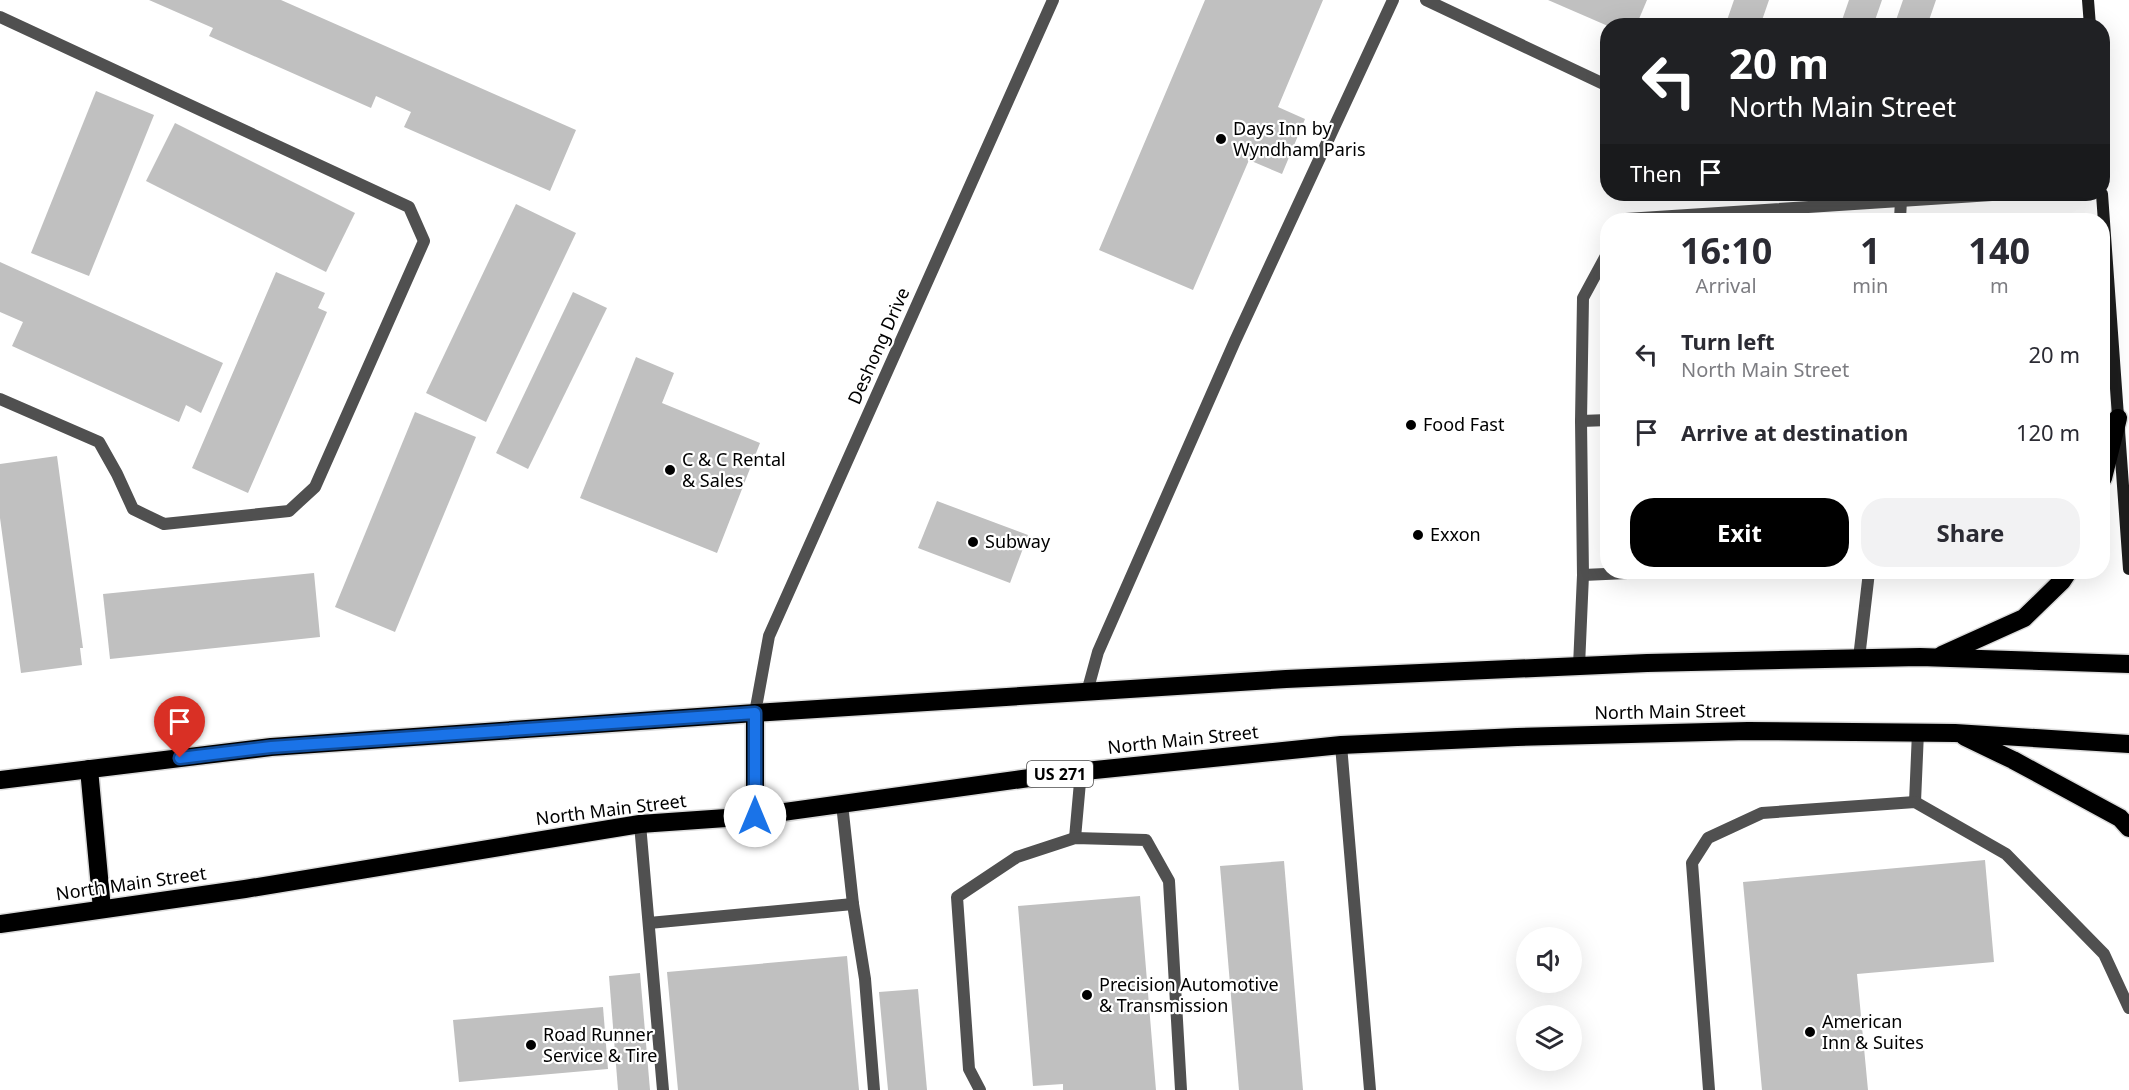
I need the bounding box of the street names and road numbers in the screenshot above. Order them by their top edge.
street label: Deshong Drive [842,283,915,408]
street label: North Main Street [1594,698,1746,724]
street label: North Main Street [1106,719,1260,759]
road number: US 271 [1027,761,1093,787]
street label: North Main Street [534,788,688,830]
street label: North Main Street [54,861,208,905]

